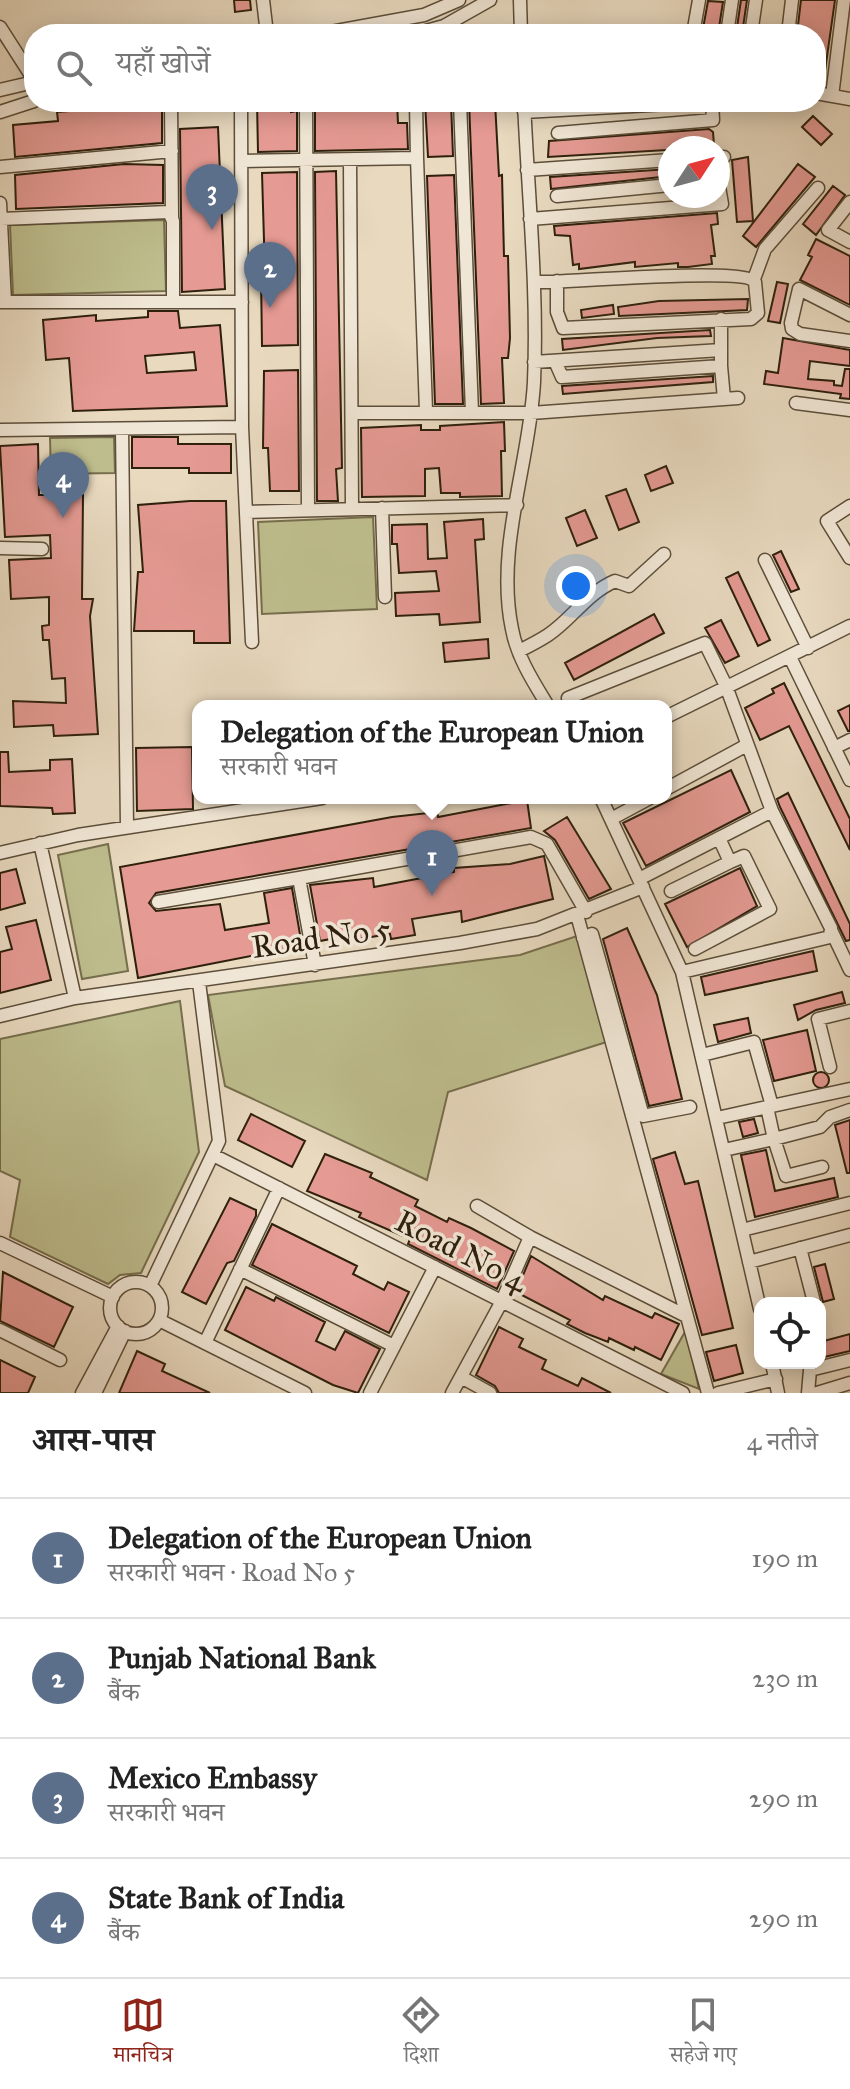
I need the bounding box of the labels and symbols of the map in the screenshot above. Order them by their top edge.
north arrow [658,136,730,208]
pin: 3 [186,164,238,230]
pin: 2 [244,242,296,308]
pin: 4 [37,452,89,518]
your location [556,566,596,606]
pin: 1 [406,830,458,896]
street label: Road No 5 [249,909,393,967]
street label: Road No 4 [389,1201,534,1301]

